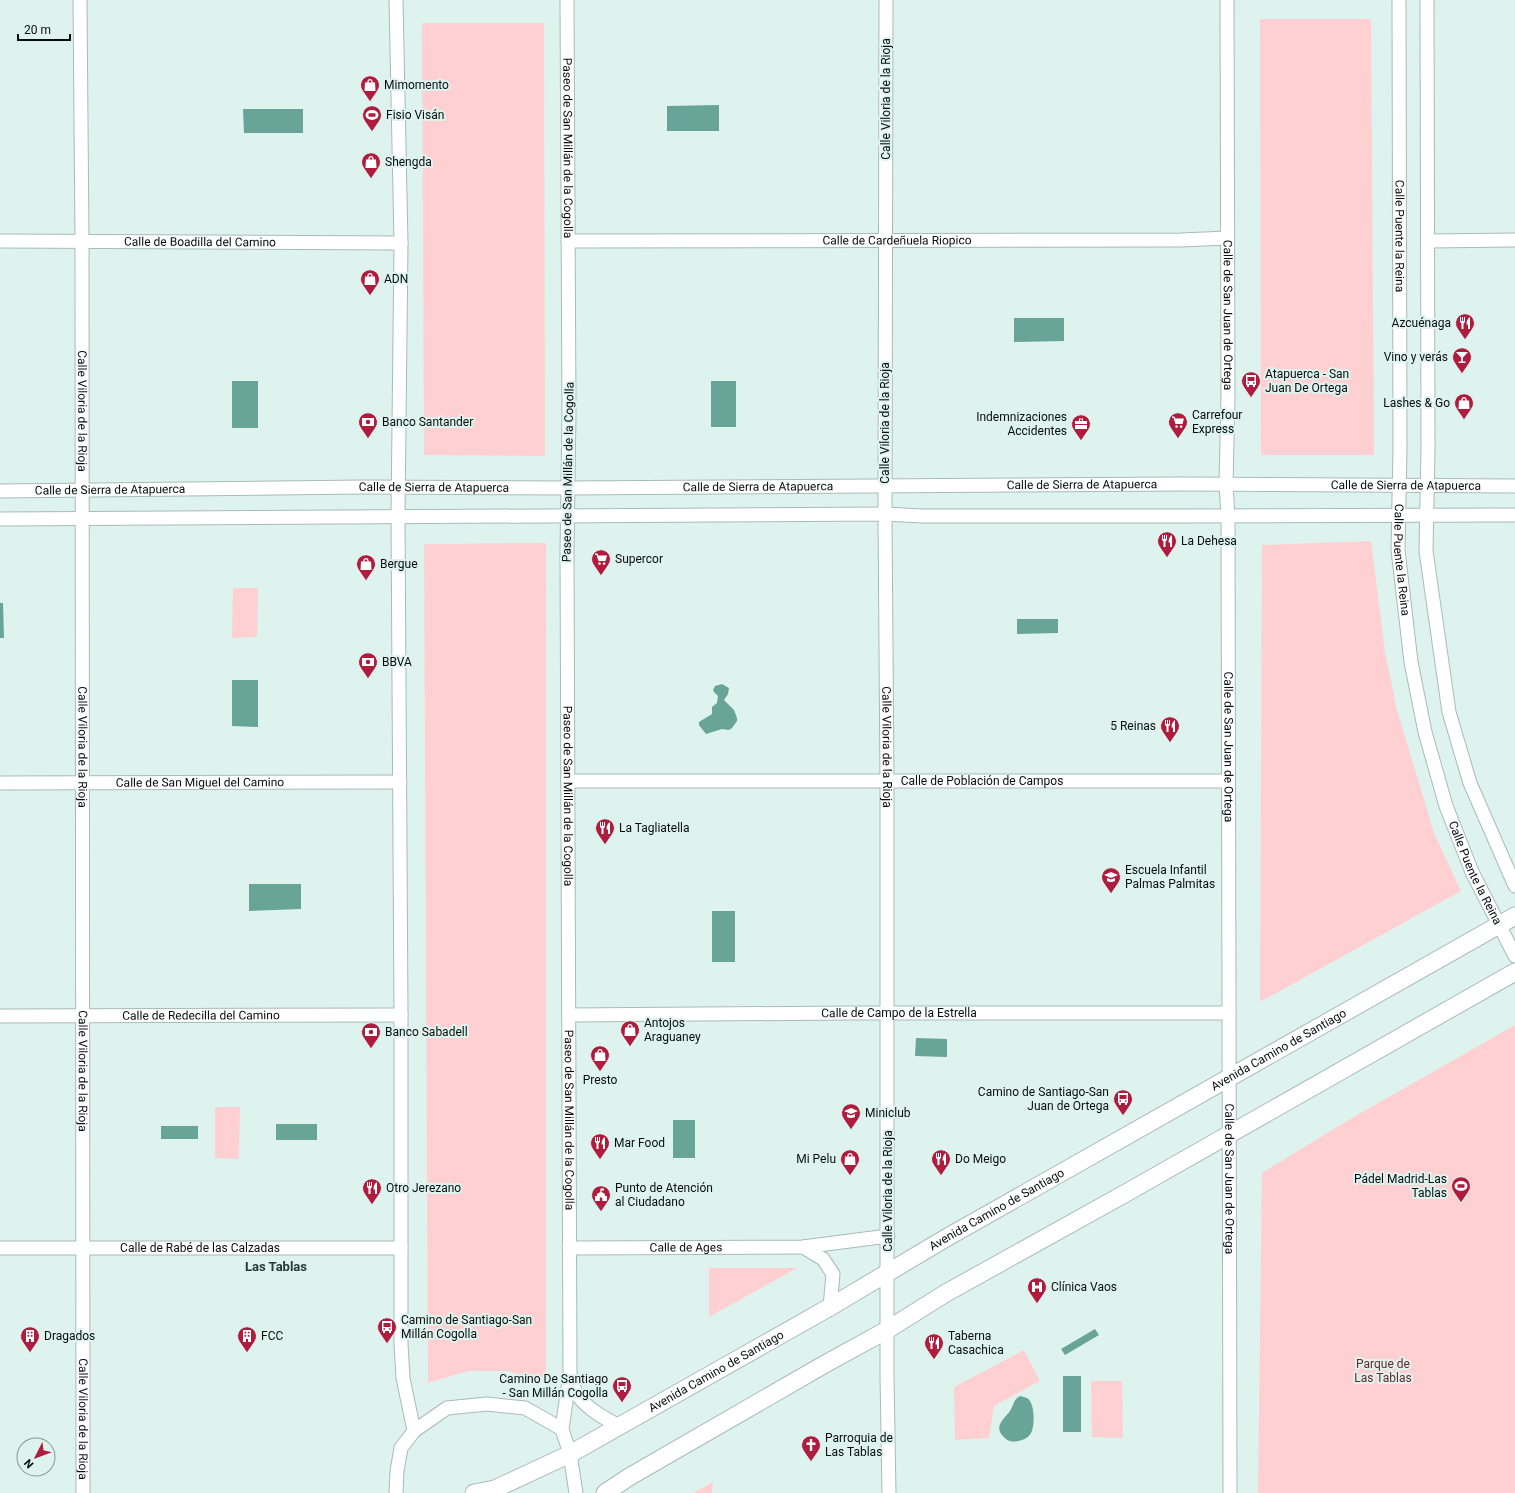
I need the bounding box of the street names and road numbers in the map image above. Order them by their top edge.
street label: Calle Viloria de la Rioja [879,38,893,160]
street label: Paseo de San Millán de la Cogolla [560,58,575,238]
street label: Calle Puente la Reina [1392,180,1407,292]
street label: Calle de Cardeñuela Riopico [822,233,972,248]
street label: Calle de Boadilla del Camino [124,235,276,249]
street label: Calle de San Juan de Ortega [1221,240,1235,390]
street label: Calle Viloria de la Rioja [75,350,89,472]
street label: Calle Viloria de la Rioja [878,362,892,484]
street label: Paseo de San Millán de la Cogolla [559,382,577,562]
street label: Calle de Sierra de Atapuerca [1007,477,1157,492]
street label: Calle de Sierra de Atapuerca [1331,478,1481,493]
street label: Calle de Sierra de Atapuerca [683,479,833,494]
street label: Calle de Sierra de Atapuerca [359,480,509,495]
street label: Calle de Sierra de Atapuerca [35,482,185,498]
street label: Calle Puente la Reina [1391,504,1413,617]
street label: Calle de San Juan de Ortega [1221,672,1236,822]
street label: Calle Viloria de la Rioja [75,686,89,808]
street label: Calle Viloria de la Rioja [879,686,894,808]
street label: Paseo de San Millán de la Cogolla [561,706,575,886]
street label: Calle de Población de Campos [901,774,1063,788]
street label: Calle de San Miguel del Camino [116,775,284,790]
street label: Calle Puente la Reina [1446,819,1505,927]
street label: Calle de Campo de la Estrella [821,1006,977,1020]
street label: Avenida Camino de Santiago [1209,1006,1349,1094]
street label: Calle de Redecilla del Camino [122,1008,280,1023]
street label: Calle Viloria de la Rioja [76,1010,90,1132]
street label: Paseo de San Millán de la Cogolla [562,1030,576,1210]
street label: Calle de San Juan de Ortega [1222,1104,1237,1254]
street label: Calle Viloria de la Rioja [881,1130,895,1252]
street label: Avenida Camino de Santiago [927,1165,1067,1253]
street label: Calle de Ages [650,1240,722,1255]
street label: Calle de Rabé de las Calzadas [120,1241,280,1255]
street label: Avenida Camino de Santiago [646,1328,786,1415]
street label: Calle Viloria de la Rioja [76,1358,90,1480]

